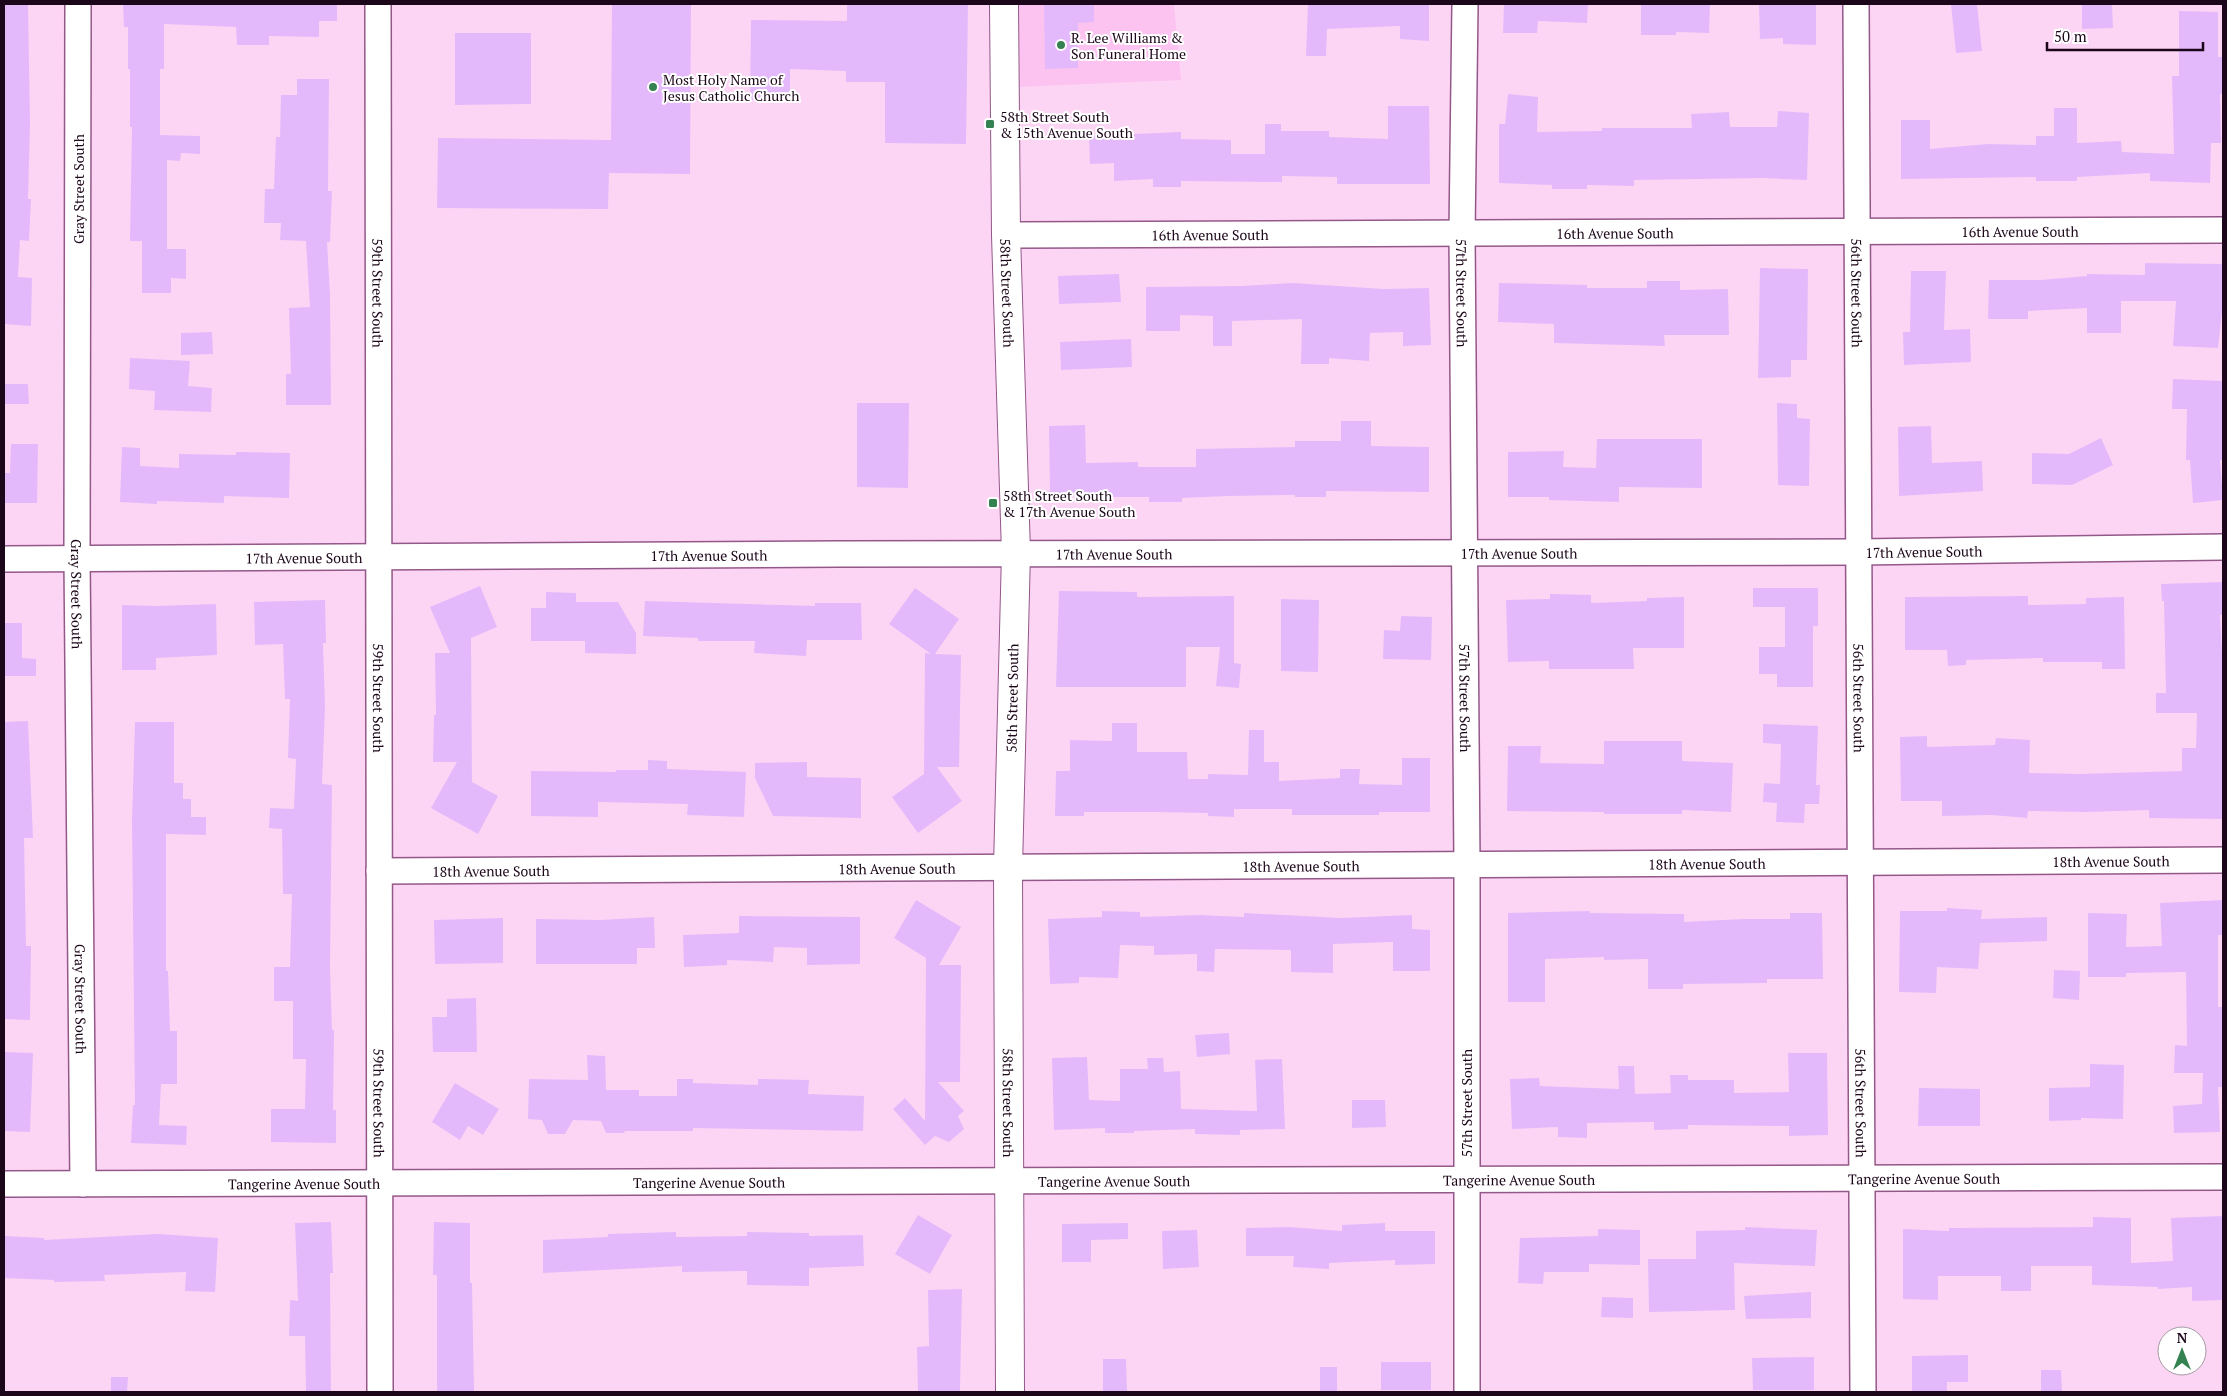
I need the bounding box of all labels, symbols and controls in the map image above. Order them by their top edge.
scale bar [2047,20,2203,52]
text: 50 m [2054,26,2087,46]
place label: R. Lee Williams & Son Funeral Home [1071,28,1186,63]
marker: R. Lee Williams & Son Funeral Home [1055,39,1067,51]
place label: Most Holy Name of Jesus Catholic Church [663,70,799,105]
marker: Most Holy Name of Jesus Catholic Church [647,81,659,93]
place label: 58th Street South & 15th Avenue South [1000,107,1133,142]
marker: 58th Street South & 15th Avenue South [984,118,996,130]
street label: Gray Street South [69,134,88,244]
street label: 16th Avenue South [1961,221,2079,241]
street label: 16th Avenue South [1556,223,1674,242]
street label: 16th Avenue South [1151,224,1269,244]
street label: 59th Street South [369,238,388,348]
street label: 58th Street South [997,238,1019,348]
street label: 56th Street South [1848,238,1867,348]
street label: 57th Street South [1453,239,1472,347]
place label: 58th Street South & 17th Avenue South [1003,486,1135,521]
marker: 58th Street South & 17th Avenue South [987,497,999,509]
street label: Gray Street South [67,539,87,649]
street label: 17th Avenue South [1865,541,1983,561]
street label: 17th Avenue South [1460,543,1577,562]
street label: 17th Avenue South [1055,544,1172,563]
street label: 17th Avenue South [650,545,768,565]
street label: 17th Avenue South [245,547,363,567]
street label: 59th Street South [369,643,389,753]
street label: 58th Street South [1002,643,1022,753]
street label: 56th Street South [1850,643,1869,753]
street label: 57th Street South [1456,644,1476,752]
street label: 18th Avenue South [2052,851,2170,871]
street label: 18th Avenue South [1648,853,1766,873]
street label: 18th Avenue South [1242,856,1360,875]
street label: 18th Avenue South [838,858,956,878]
street label: 18th Avenue South [432,860,550,880]
street label: Gray Street South [71,944,91,1054]
street label: 59th Street South [370,1048,389,1158]
street label: 58th Street South [999,1048,1019,1157]
street label: 56th Street South [1852,1048,1871,1158]
street label: 57th Street South [1457,1049,1476,1157]
street label: Tangerine Avenue South [1848,1168,2000,1188]
street label: Tangerine Avenue South [1443,1169,1595,1189]
street label: Tangerine Avenue South [1038,1171,1190,1190]
street label: Tangerine Avenue South [633,1172,785,1192]
street label: Tangerine Avenue South [228,1173,380,1193]
north arrow [2157,1326,2207,1376]
text: N [2177,1328,2188,1347]

